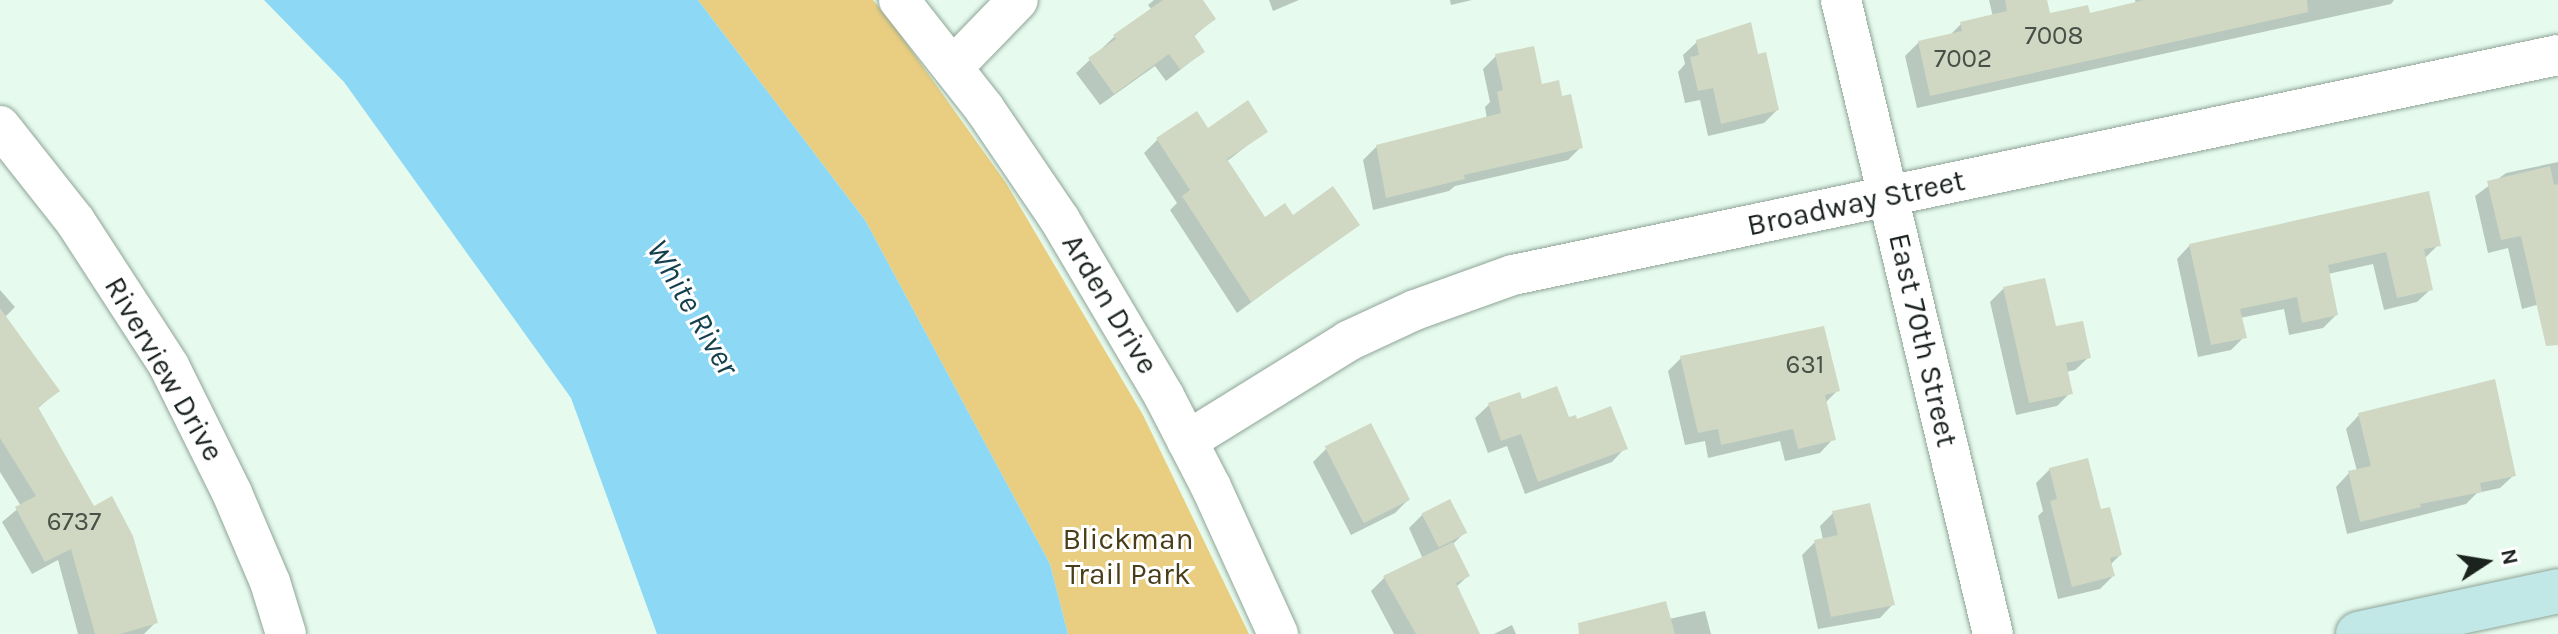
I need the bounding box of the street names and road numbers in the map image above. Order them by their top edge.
street label: Broadway Street [1744,162,1968,244]
street label: Arden Drive [1054,228,1166,380]
street label: East 70th Street [1881,230,1965,450]
street label: Riverview Drive [97,270,231,468]

